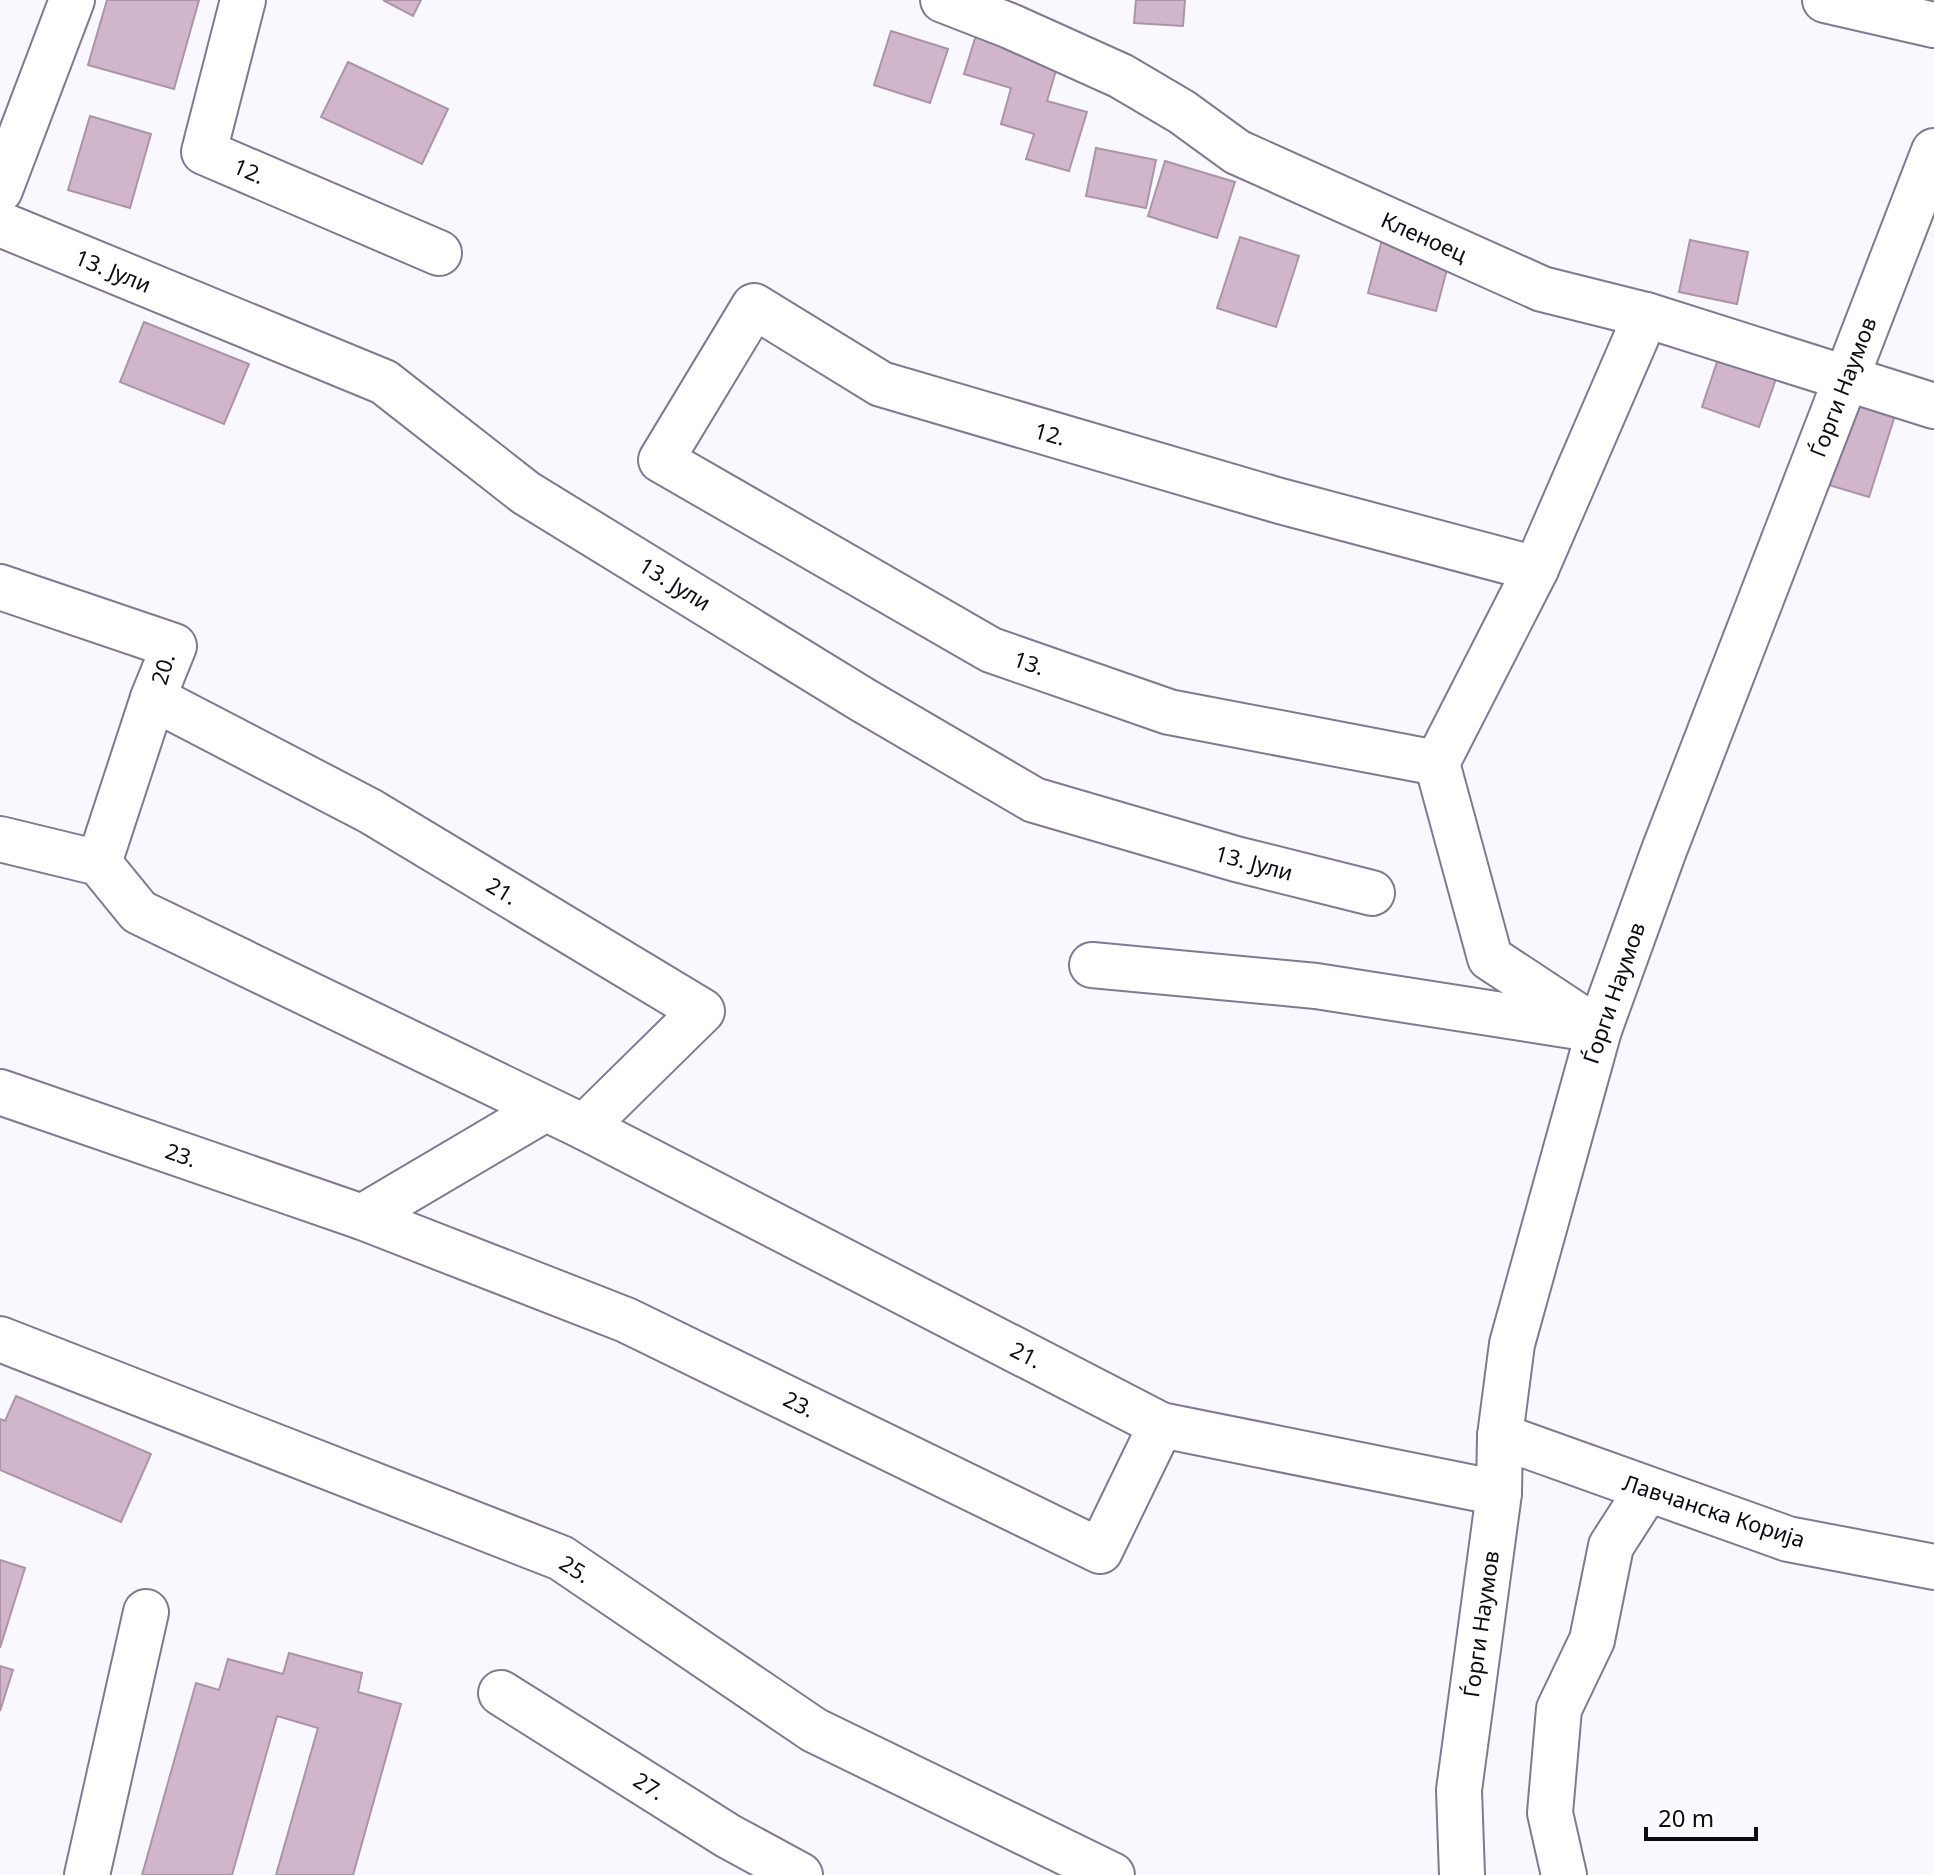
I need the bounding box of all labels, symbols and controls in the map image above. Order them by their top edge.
street label: 12. [229,150,270,190]
street label: Кленоец [1377,204,1473,269]
street label: 13. Јули [71,241,156,299]
street label: Ѓорги Наумов [1802,312,1883,461]
street label: 12. [1031,414,1069,452]
street label: 13. Јули [634,549,717,617]
street label: 13. [1010,643,1049,681]
street label: 20. [143,649,181,688]
street label: 13. Јули [1212,837,1297,887]
street label: 21. [481,869,524,911]
street label: Ѓорги Наумов [1575,918,1651,1067]
street label: 23. [162,1135,201,1173]
street label: 21. [1006,1334,1047,1375]
street label: 23. [779,1383,820,1423]
street label: Лавчанска Корија [1619,1466,1809,1554]
street label: 25. [554,1547,597,1589]
street label: Ѓорги Наумов [1455,1549,1505,1699]
street label: 27. [628,1764,671,1806]
scale bar [1646,1791,1756,1841]
text: 20 m [1658,1801,1714,1834]

